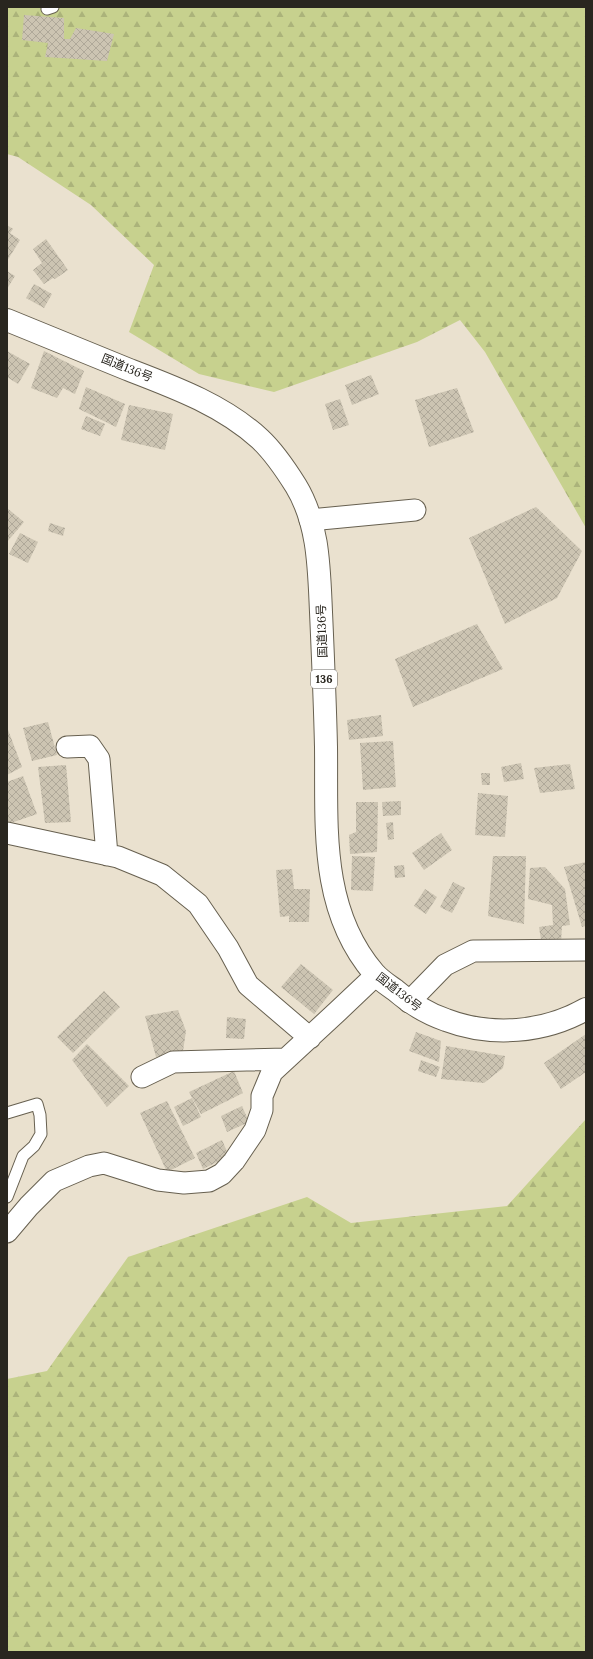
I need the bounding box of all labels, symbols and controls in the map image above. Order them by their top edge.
street label: 国道136号 [99,350,155,385]
street label: 国道136号 [313,604,330,658]
road number: 136 [311,670,337,688]
street label: 国道136号 [373,969,425,1014]

